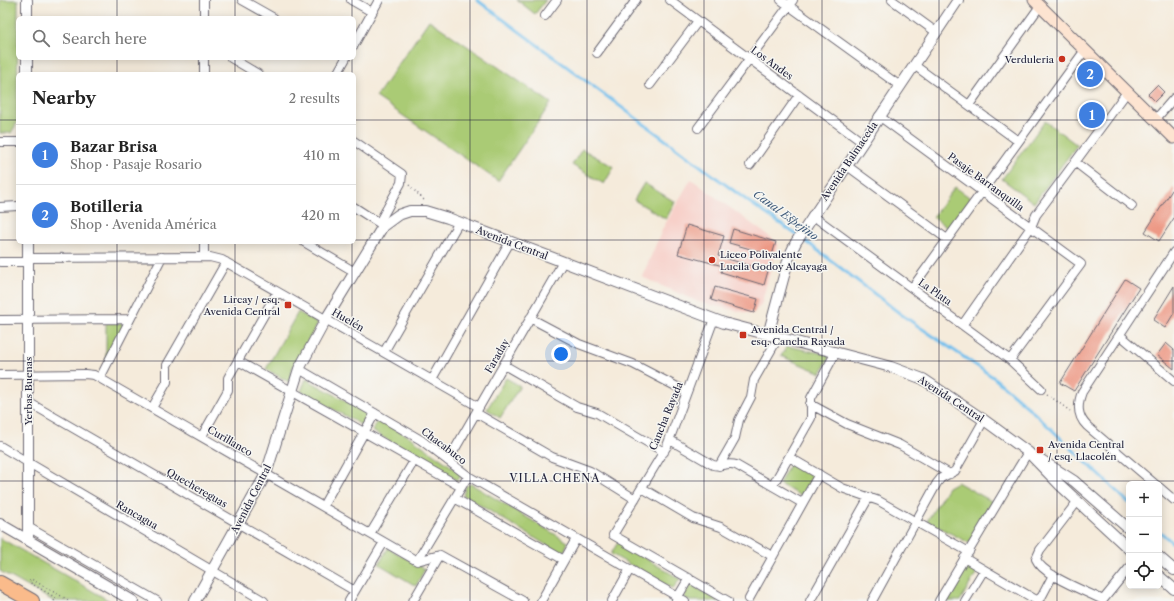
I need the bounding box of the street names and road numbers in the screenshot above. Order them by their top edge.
street label: Los Andes [748,43,796,83]
street label: Avenida Balmaceda [817,118,881,204]
street label: Pasaje Barranquilla [945,150,1027,214]
street label: Avenida Central [473,223,550,263]
street label: La Plata [916,276,955,309]
street label: Huelén [330,306,367,335]
street label: Faraday [482,336,512,376]
street label: Yerbas Buenas [22,357,35,426]
street label: Avenida Central [915,372,987,425]
street label: Cancha Rayada [646,379,686,452]
street label: Curillanco [205,423,255,459]
street label: Chacabuco [419,425,469,467]
street label: Avenida Central [227,462,274,537]
street label: Quechereguas [164,465,230,511]
street label: Rancagua [114,498,161,533]

